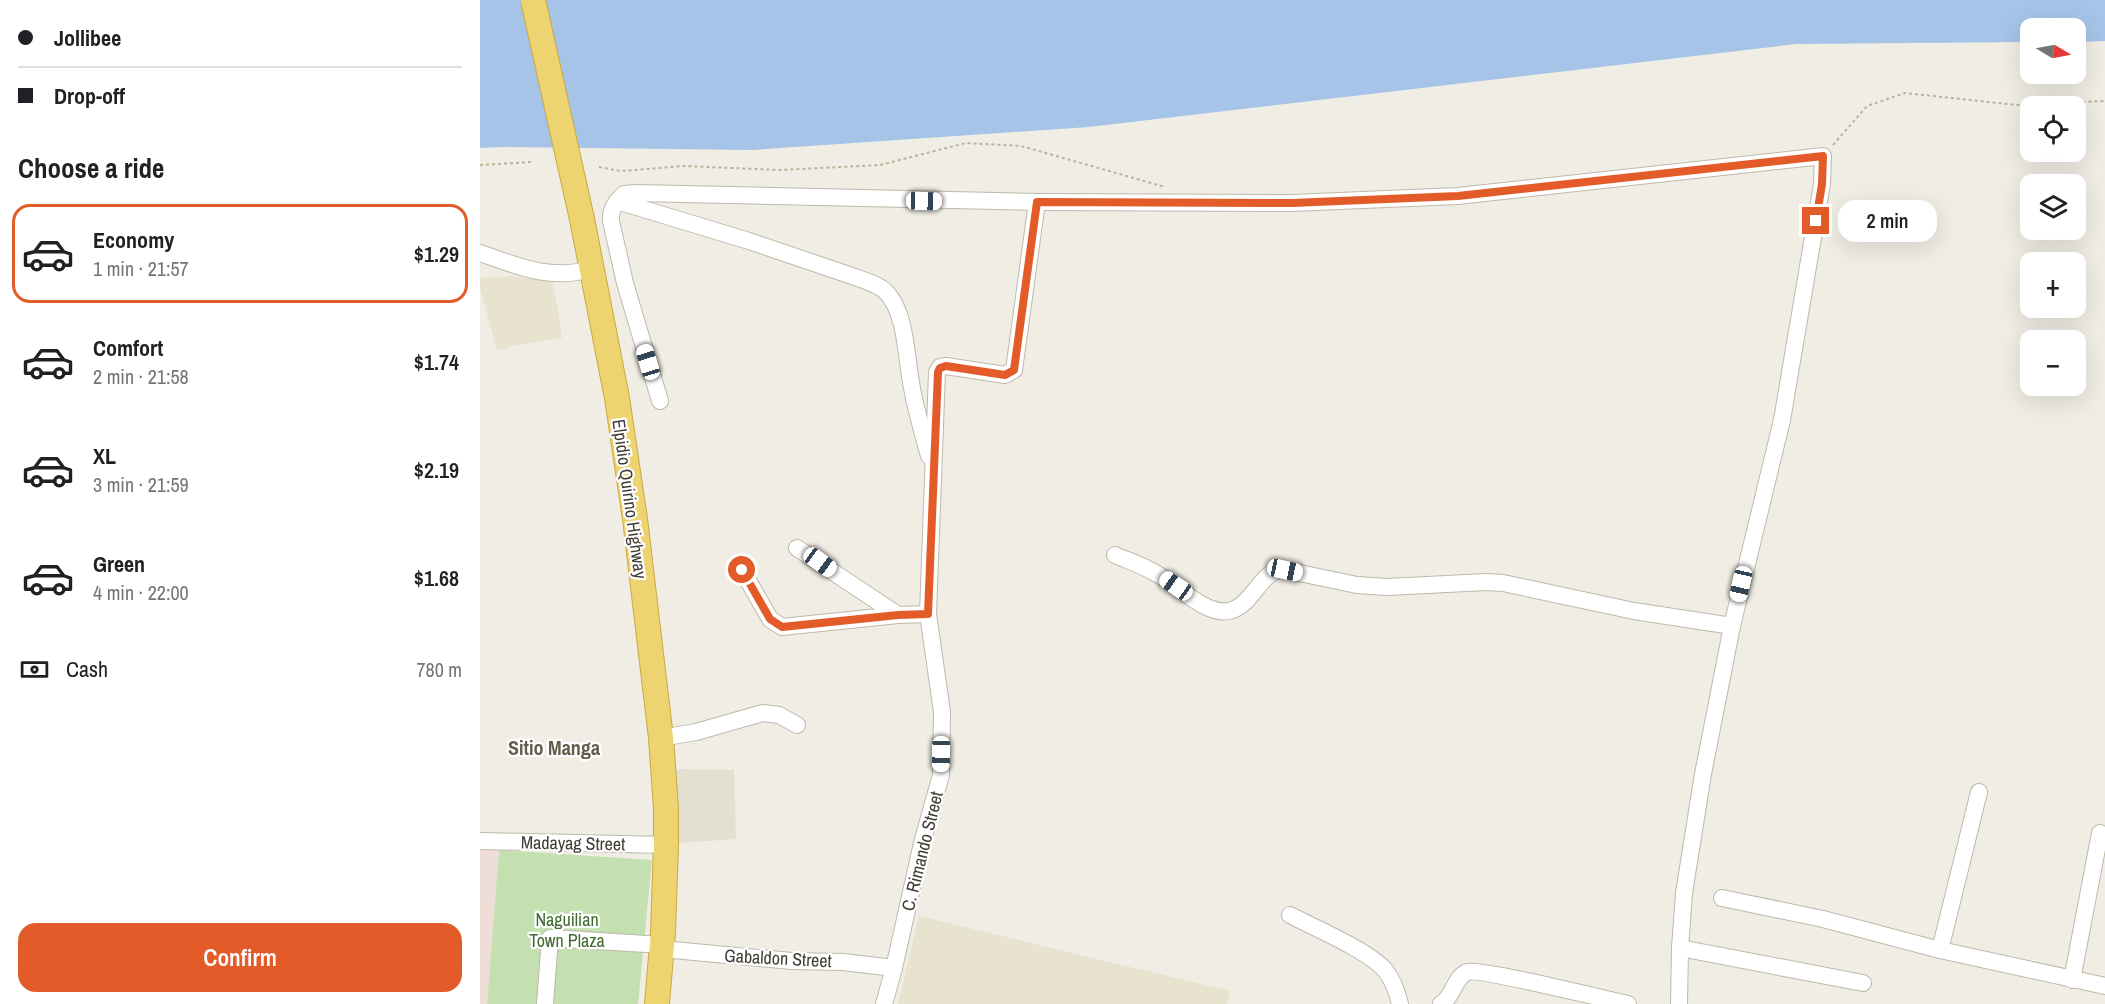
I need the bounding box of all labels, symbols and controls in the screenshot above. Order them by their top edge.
north arrow [2020,18,2086,84]
map controls [2020,18,2086,396]
text: Jollibee [54,23,121,53]
text: Drop-off [54,81,125,111]
button: locate [2020,96,2086,162]
text: Choose a ride [18,150,164,186]
button: layers [2020,174,2086,240]
car [906,192,942,210]
callout: 2 min [1837,200,1936,242]
route end [1802,207,1829,234]
text: 2 min [1866,207,1909,234]
text: Economy [93,225,174,255]
icon: car [21,227,75,281]
text: $1.29 [414,239,459,269]
button: + [2020,252,2086,318]
text: 1 min · 21:57 [93,255,189,282]
button: − [2020,330,2086,396]
text: Comfort [93,333,163,363]
icon: car [21,335,75,389]
car [634,342,662,382]
text: $1.74 [414,347,459,377]
text: 2 min · 21:58 [93,363,189,390]
street label: Elpidio Quirino Highway [606,418,654,581]
text: XL [93,441,116,471]
icon: car [21,443,75,497]
text: $2.19 [414,455,459,485]
text: 3 min · 21:59 [93,471,189,498]
car [800,544,840,580]
text: Green [93,549,145,579]
icon: car [21,551,75,605]
route start [728,556,755,583]
car [1266,557,1304,583]
text: $1.68 [414,563,459,593]
car [1728,564,1754,604]
car [1156,568,1196,604]
text: 4 min · 22:00 [93,579,189,606]
icon: cash [18,653,51,686]
text: Cash [66,654,108,684]
text: 780 m [416,656,462,683]
district label: Sitio Manga [508,734,600,761]
car [932,736,950,772]
street label: C. Rimando Street [895,789,949,913]
street label: Madayag Street [521,830,625,856]
park label: Naguilian Town Plaza [529,907,605,953]
button: Confirm [18,923,462,992]
street label: Gabaldon Street [724,943,832,973]

